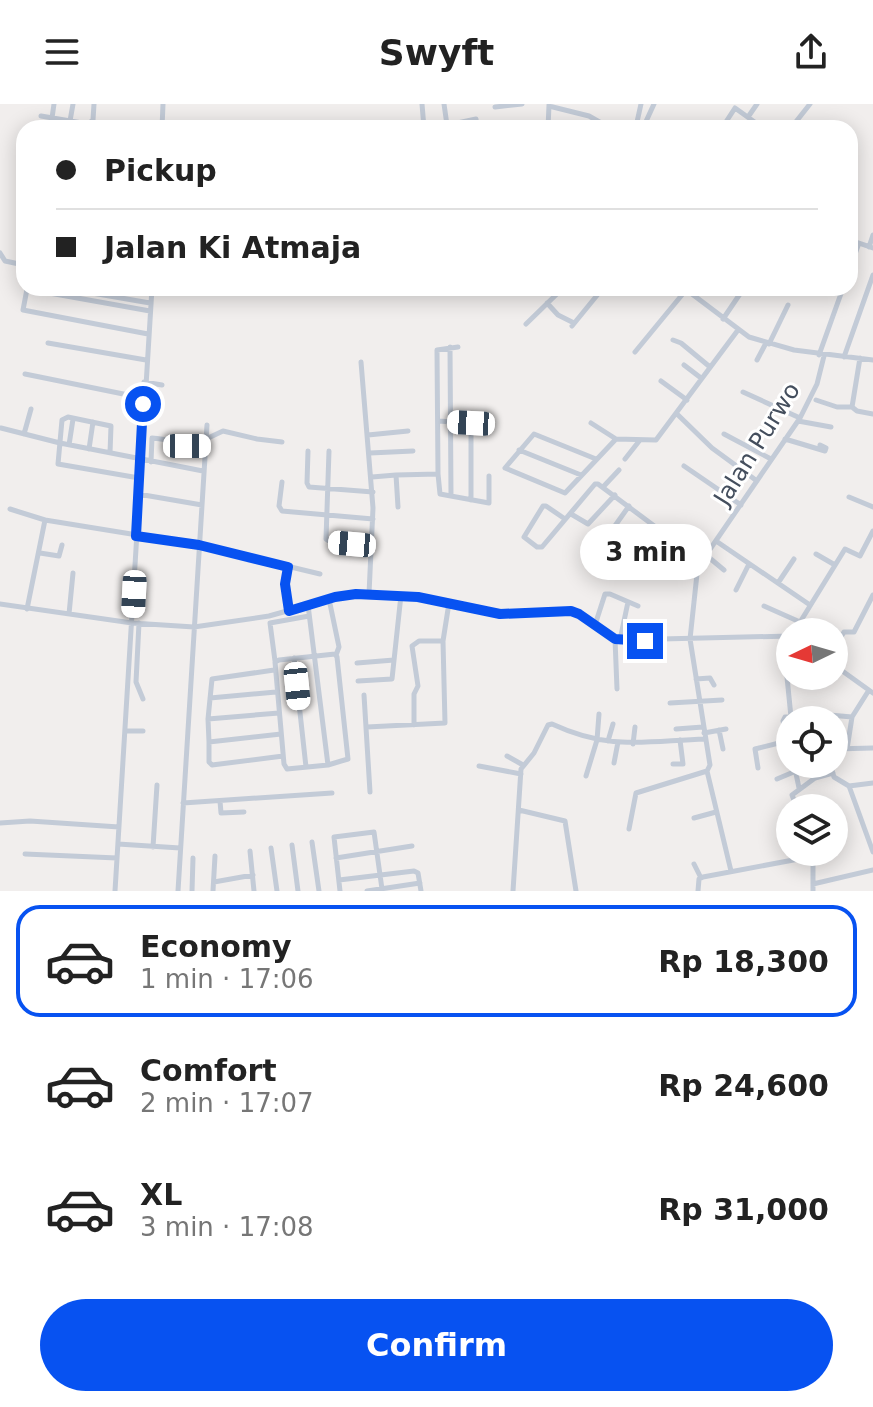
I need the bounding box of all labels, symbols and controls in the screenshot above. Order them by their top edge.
icon: menu [40,30,84,74]
icon: share [789,30,833,74]
text: Swyft [379,32,494,73]
text: Pickup [104,153,217,188]
text: Jalan Ki Atmaja [104,230,361,265]
street label: Jalan Purwo [707,377,806,512]
route start [125,386,161,422]
car [446,410,496,436]
car [163,434,211,458]
callout: 3 min [579,525,711,581]
car [327,530,377,558]
text: 3 min [605,537,687,567]
car [121,569,147,619]
north arrow [776,618,848,690]
map controls [776,618,848,866]
route end [627,623,663,659]
car [283,661,311,711]
button: locate [776,706,848,778]
button: layers [776,794,848,866]
icon: car [44,925,116,997]
text: Economy [140,929,292,964]
text: Rp 18,300 [658,944,829,979]
text: 1 min · 17:06 [140,964,314,994]
icon: car [44,1049,116,1121]
text: Comfort [140,1053,277,1088]
text: Rp 24,600 [658,1068,829,1103]
text: 2 min · 17:07 [140,1088,314,1118]
icon: car [44,1173,116,1245]
text: XL [140,1177,182,1212]
text: Rp 31,000 [658,1192,829,1227]
text: 3 min · 17:08 [140,1212,314,1242]
button: Confirm [40,1299,833,1391]

